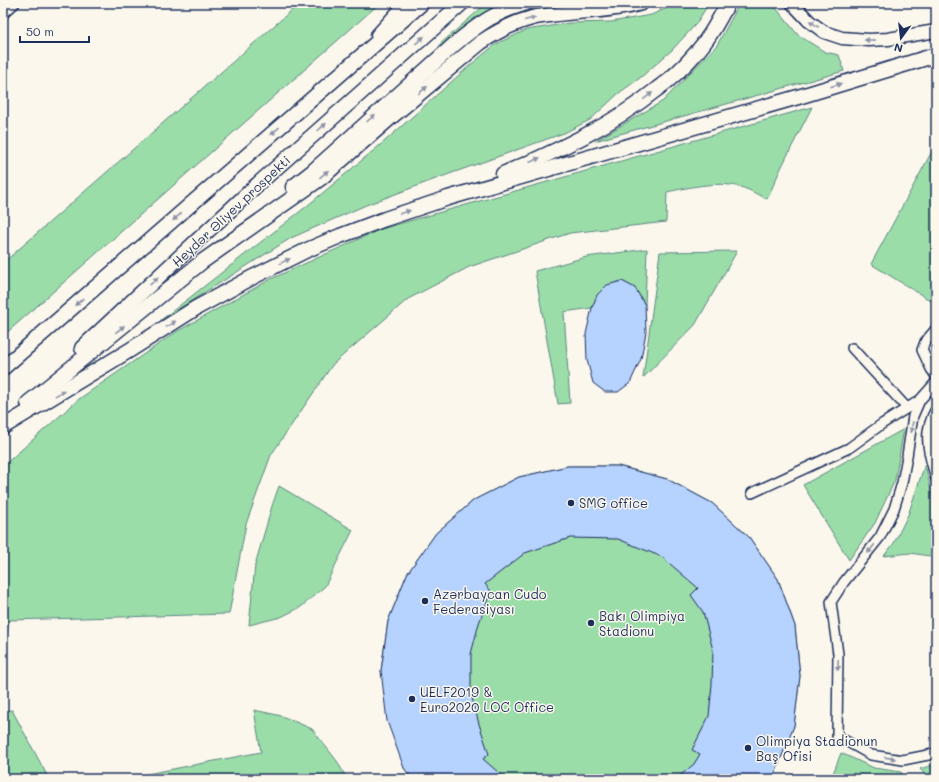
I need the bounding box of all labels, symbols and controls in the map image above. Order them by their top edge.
one-way arrow [524,16,536,22]
scale bar [20,18,89,44]
north arrow [881,18,921,58]
one-way arrow [809,21,819,29]
text: 50 m [26,23,54,39]
one-way arrow [415,35,425,45]
one-way arrow [863,37,876,43]
text: N [892,40,904,56]
one-way arrow [830,82,842,88]
one-way arrow [418,85,428,94]
one-way arrow [643,92,654,101]
one-way arrow [366,114,377,123]
one-way arrow [318,123,327,132]
one-way arrow [270,127,280,136]
street label: Heydər Əliyev prospekti [168,151,293,270]
one-way arrow [530,157,541,163]
one-way arrow [319,170,330,179]
one-way arrow [399,209,411,215]
one-way arrow [172,212,182,221]
one-way arrow [279,258,290,264]
one-way arrow [150,277,159,286]
one-way arrow [74,298,84,307]
one-way arrow [165,321,177,328]
one-way arrow [115,324,125,333]
one-way arrow [54,389,66,396]
one-way arrow [908,421,914,433]
place label: SMG office [579,494,648,511]
marker: SMG office [566,498,576,508]
one-way arrow [866,543,875,554]
place label: Azərbaycan Cudo Federasiyası [433,585,547,617]
marker: Azərbaycan Cudo Federasiyası [420,596,430,606]
place label: Bakı Olimpiya Stadionu [599,607,685,639]
marker: Bakı Olimpiya Stadionu [586,618,596,628]
one-way arrow [835,659,841,672]
place label: UELF2019 & Euro2020 LOC Office [420,683,554,715]
marker: UELF2019 & Euro2020 LOC Office [407,694,417,704]
place label: Olimpiya Stadionun Baş Ofisi [756,732,878,764]
marker: Olimpiya Stadionun Baş Ofisi [743,743,753,753]
one-way arrow [884,755,896,761]

